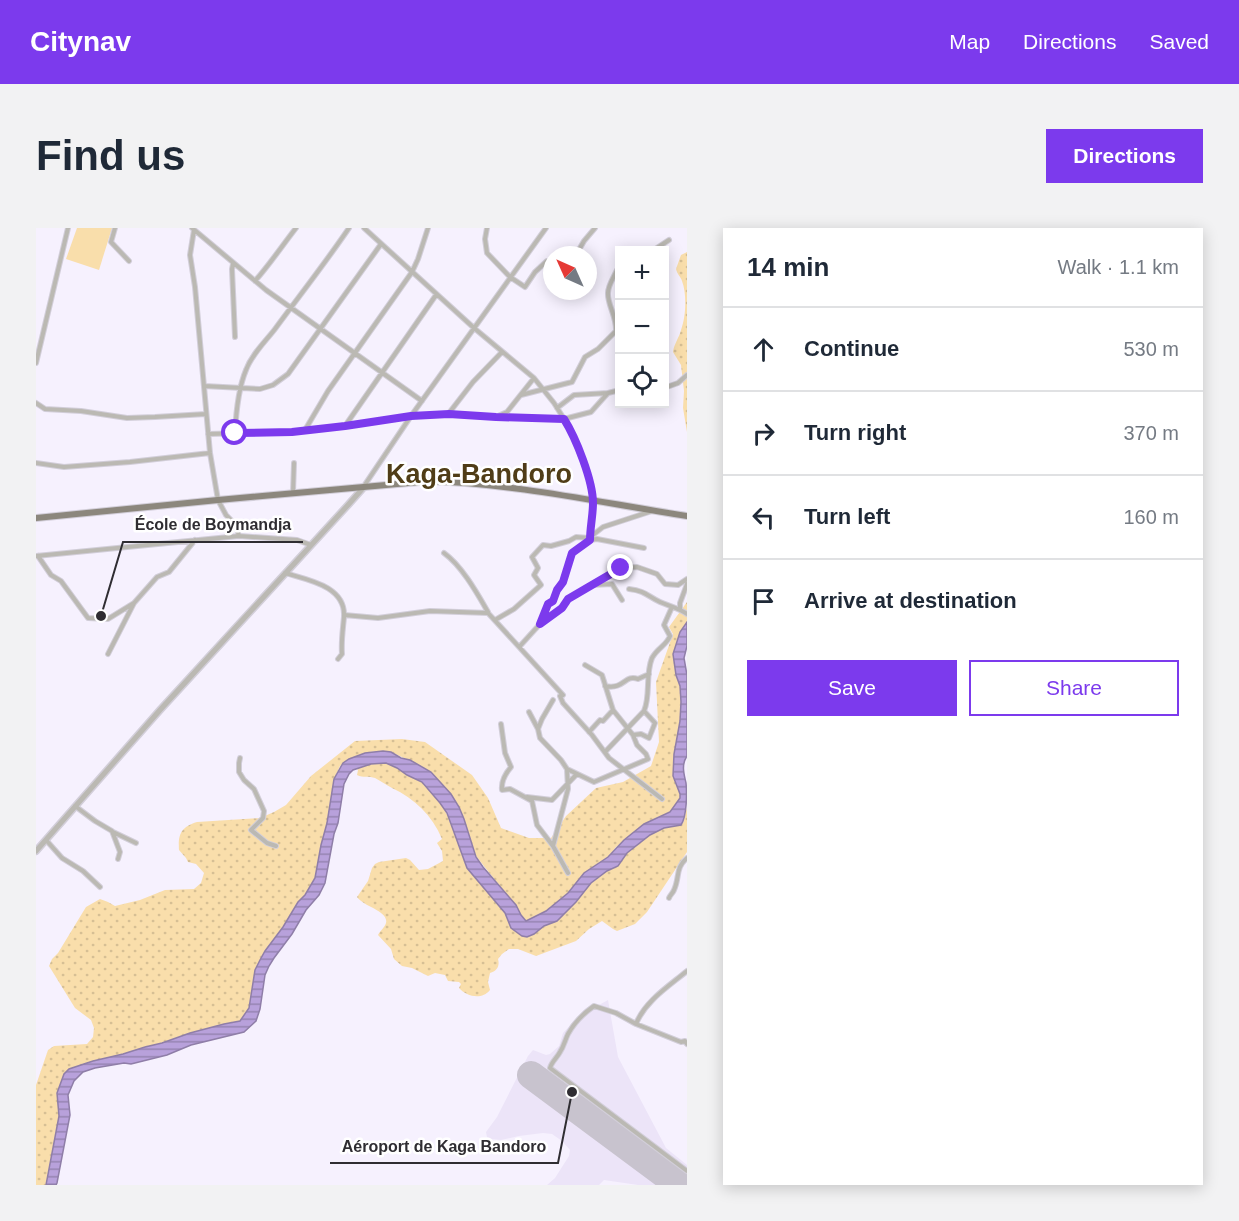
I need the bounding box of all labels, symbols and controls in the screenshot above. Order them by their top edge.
text: Citynav [30,26,131,57]
text: Map [949,30,990,53]
text: Directions [1023,30,1116,53]
text: Saved [1149,30,1209,53]
button: Directions [1046,129,1203,183]
text: Find us [36,132,185,179]
north arrow [543,246,597,300]
map controls [615,246,669,408]
button: + [615,246,669,300]
text: 14 min [747,252,829,282]
text: Walk · 1.1 km [1058,256,1179,278]
button: − [615,300,669,354]
icon: ahead [747,333,780,366]
text: Continue [804,336,899,361]
text: 530 m [1123,338,1179,360]
button: locate [615,354,669,408]
icon: right [747,417,780,450]
route start [221,419,247,445]
text: Turn right [804,420,906,445]
text: 370 m [1123,422,1179,444]
district label: Kaga-Bandoro [386,459,572,489]
icon: left [747,501,780,534]
text: Turn left [804,504,890,529]
text: 160 m [1123,506,1179,528]
callout: École de Boymandja [123,508,303,542]
text: École de Boymandja [135,515,291,533]
route end [607,554,633,580]
icon: arrive [747,585,780,618]
text: Arrive at destination [804,588,1017,613]
button: Save [747,660,957,716]
button: Share [969,660,1179,716]
callout: Aéroport de Kaga Bandoro [330,1129,558,1163]
text: Aéroport de Kaga Bandoro [342,1138,546,1155]

